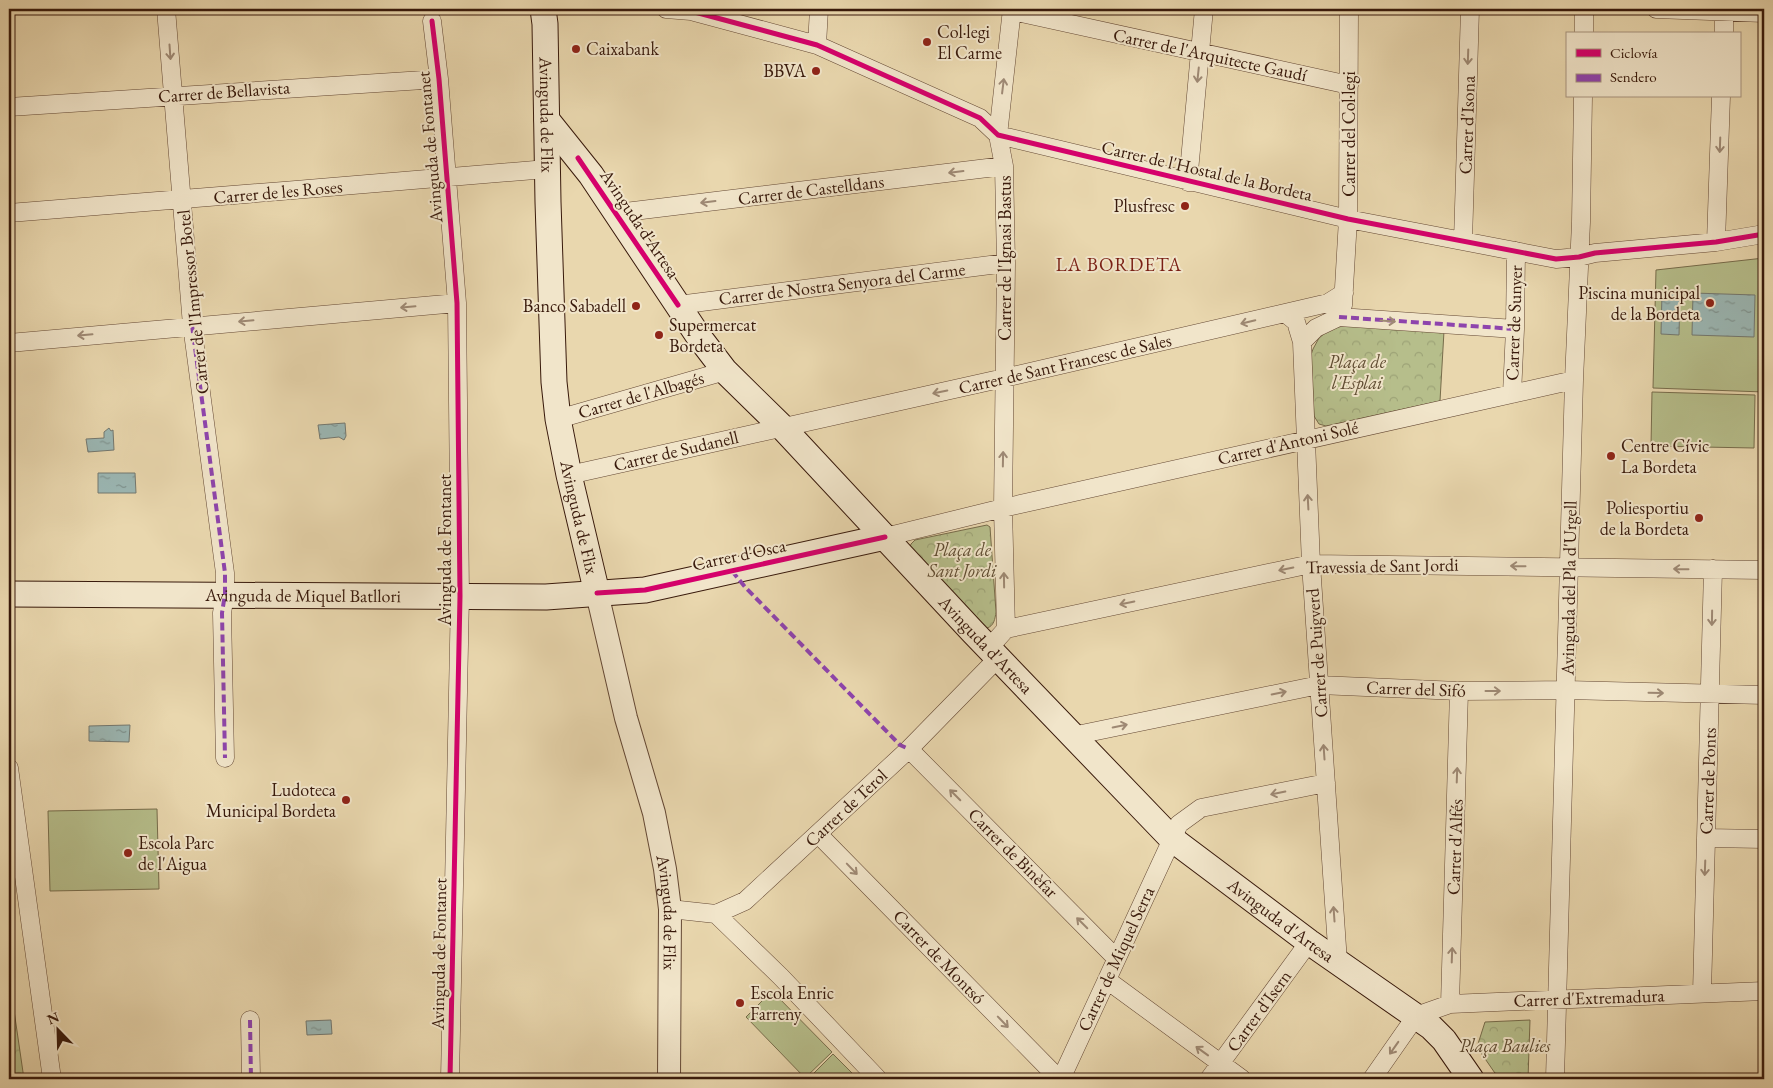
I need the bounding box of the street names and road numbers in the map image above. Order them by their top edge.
street label: Carrer de l'Arquitecte Gaudí [1111,23,1310,86]
street label: Avinguda de Flix [535,56,560,173]
street label: Avinguda de Fontanet [411,70,448,225]
street label: Carrer del Col·legi [1337,71,1360,197]
street label: Carrer d'Isona [1453,74,1480,175]
street label: Carrer de Bellavista [157,75,292,108]
street label: Carrer de l'Hostal de la Bordeta [1099,135,1316,206]
street label: Avinguda d'Artesa [595,164,686,283]
street label: Carrer de Castelldans [737,169,885,210]
street label: Carrer de les Roses [212,174,344,209]
street label: Carrer de l'Ignasi Bastus [993,175,1016,341]
street label: Carrer de l'Impressor Botel [171,209,214,395]
street label: Carrer de Nostra Senyora del Carme [717,257,966,310]
street label: Carrer de Sunyer [1500,265,1527,381]
street label: Carrer de Sant Francesc de Sales [956,328,1174,399]
street label: Carrer de l'Albagés [575,366,707,423]
street label: Carrer d'Antoni Solé [1215,415,1360,470]
street label: Carrer de Sudanell [611,425,741,476]
street label: Avinguda de Flix [555,458,604,576]
street label: Avinguda de Fontanet [433,474,456,627]
street label: Avinguda del Pla d'Urgell [1555,500,1582,677]
street label: Carrer d'Osca [690,533,789,576]
street label: Travessia de Sant Jordi [1305,553,1459,578]
street label: Avinguda de Miquel Batllori [204,583,402,607]
street label: Carrer de Puigverd [1300,587,1332,718]
street label: Avinguda d'Artesa [933,590,1039,699]
street label: Carrer del Sifó [1366,675,1466,702]
street label: Carrer de Ponts [1694,727,1721,835]
street label: Carrer de Terol [800,764,892,852]
street label: Carrer d'Alfés [1441,798,1468,895]
street label: Carrer de Binèfar [963,803,1063,903]
street label: Avinguda de Flix [651,852,682,970]
street label: Avinguda d'Artesa [1222,872,1340,968]
street label: Avinguda de Fontanet [426,877,451,1031]
street label: Carrer de Miquel Serra [1072,882,1160,1035]
street label: Carrer de Montsó [888,904,990,1009]
street label: Carrer d'Isern [1221,965,1296,1056]
street label: Carrer d'Extremadura [1513,983,1666,1012]

